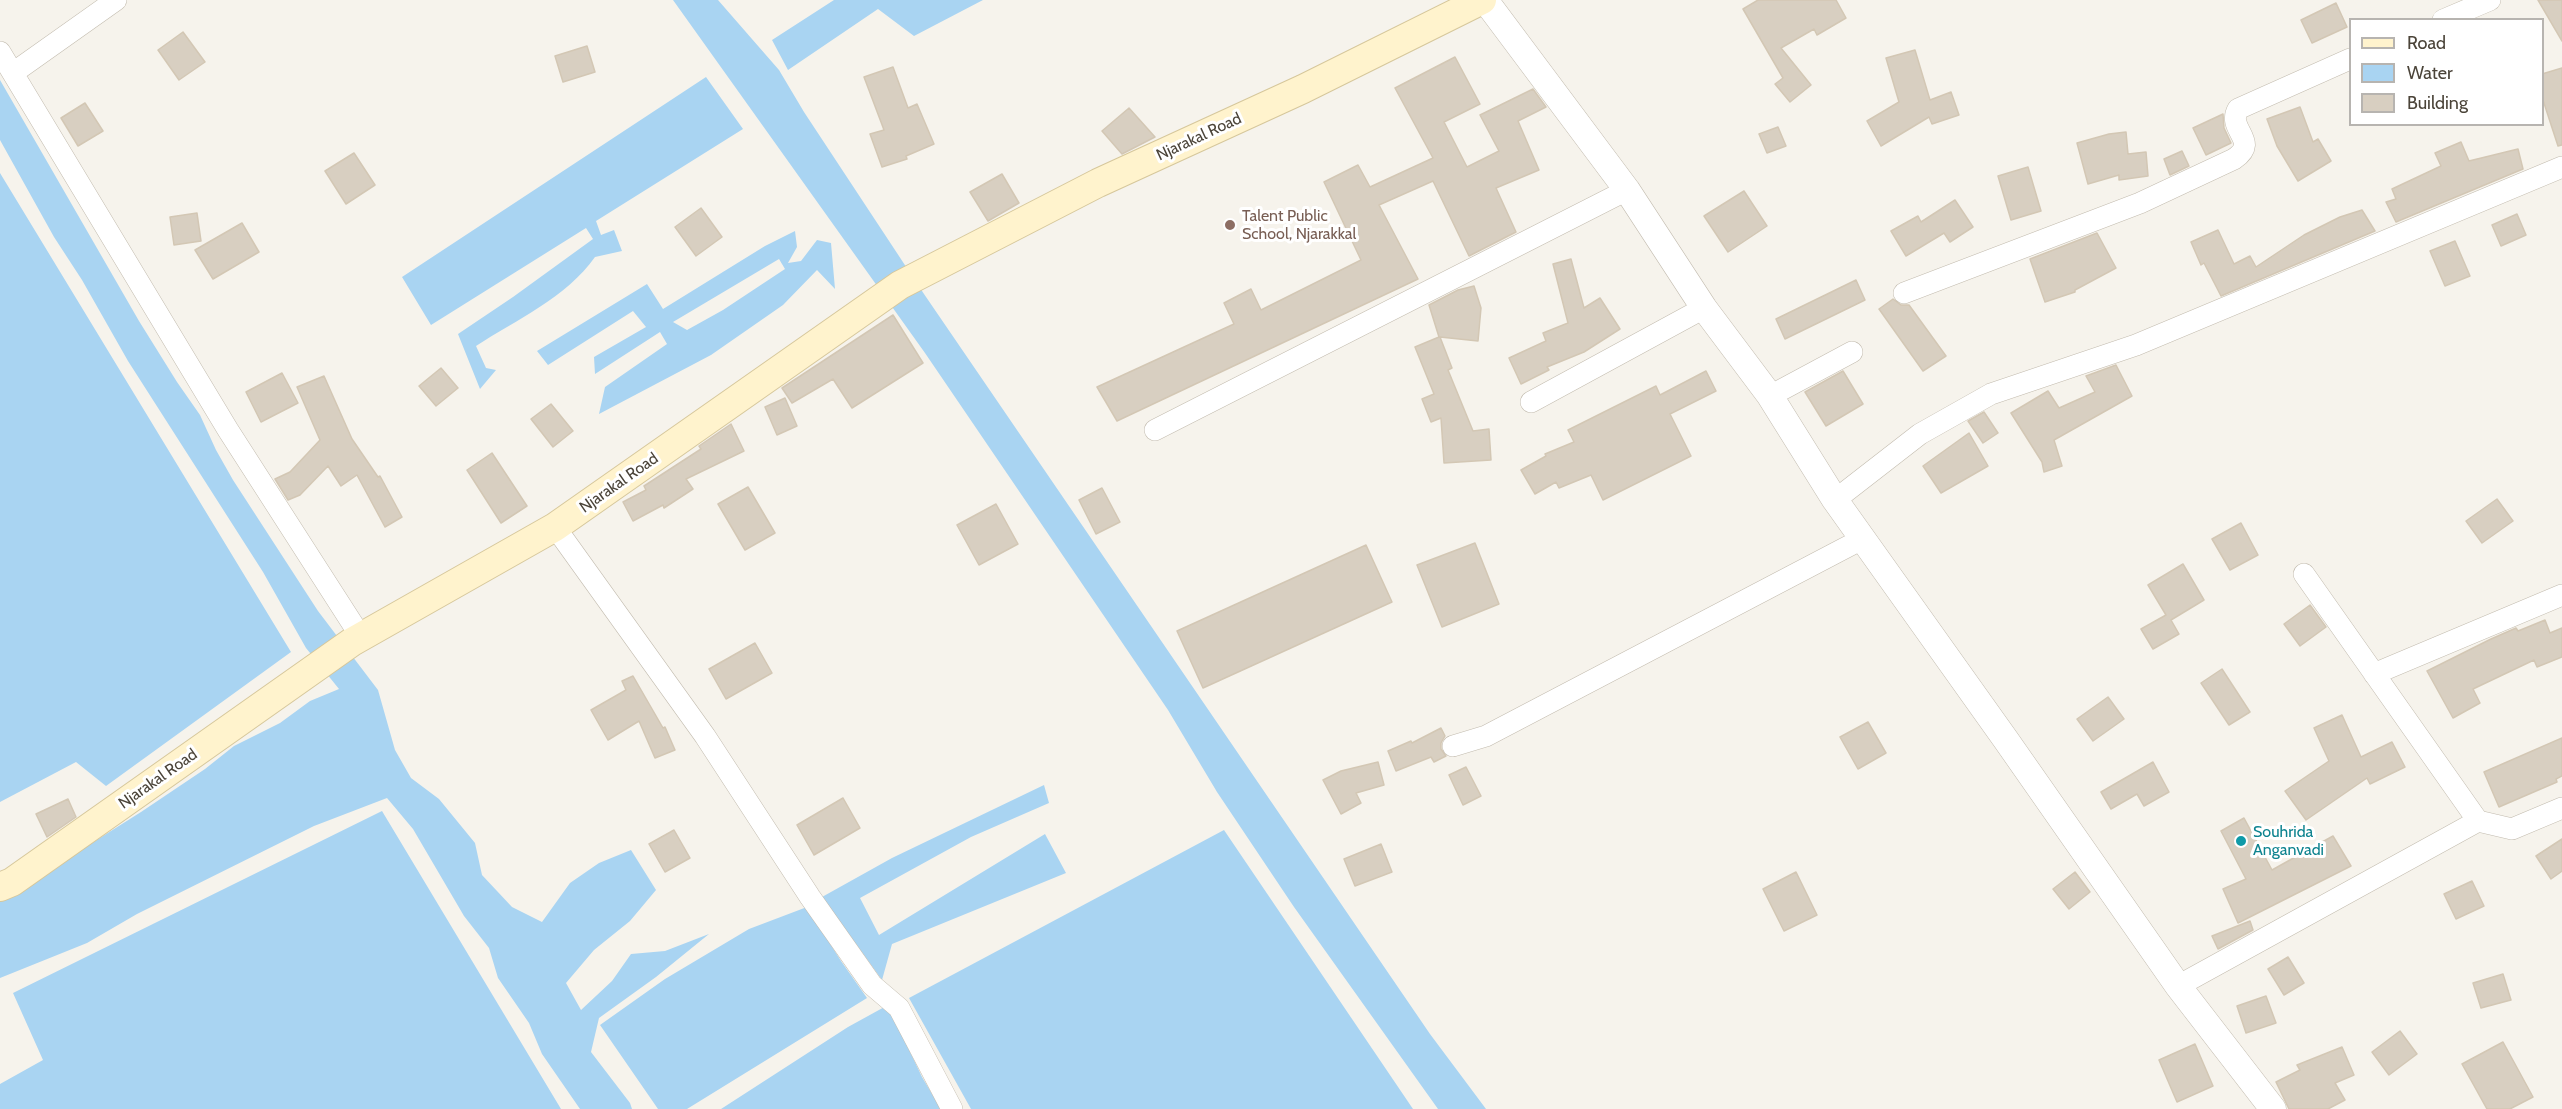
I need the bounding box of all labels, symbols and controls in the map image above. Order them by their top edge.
legend [2349,18,2544,126]
text: Road [2407,32,2446,54]
text: Water [2407,62,2453,84]
text: Building [2407,92,2468,114]
street label: Njarakal Road [1153,109,1245,165]
place label: Talent Public School, Njarakkal [1242,206,1356,244]
marker: Talent Public School, Njarakkal [1223,218,1237,232]
street label: Njarakal Road [576,449,662,517]
street label: Njarakal Road [115,745,201,813]
place label: Souhrida Anganvadi [2253,822,2324,860]
marker: Souhrida Anganvadi [2234,834,2248,848]

